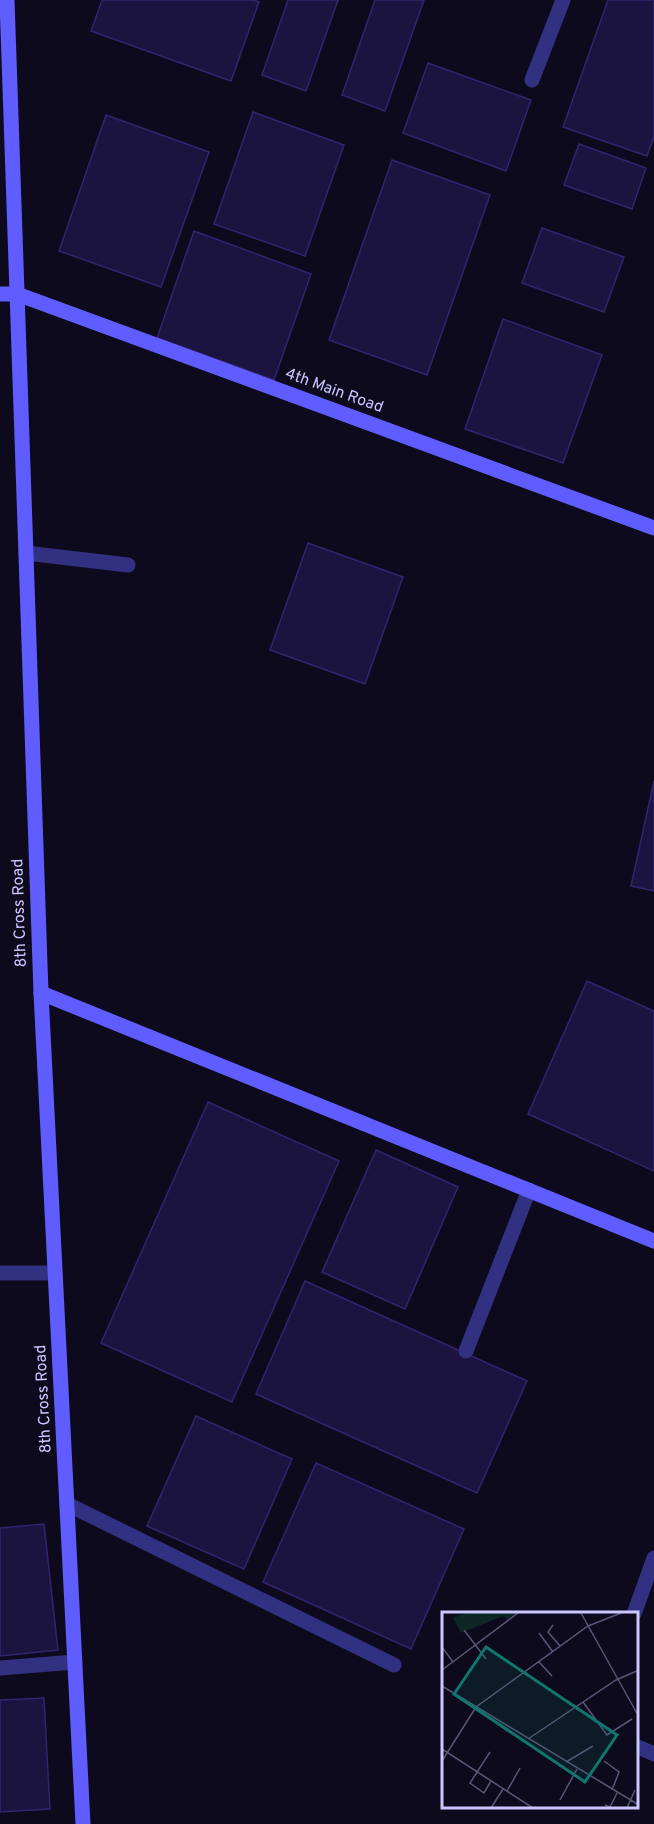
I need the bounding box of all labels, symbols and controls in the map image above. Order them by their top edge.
street label: 4th Main Road [282,364,386,418]
street label: 8th Cross Road [8,858,32,968]
street label: 8th Cross Road [31,1344,57,1454]
inset map [442,1612,639,1809]

